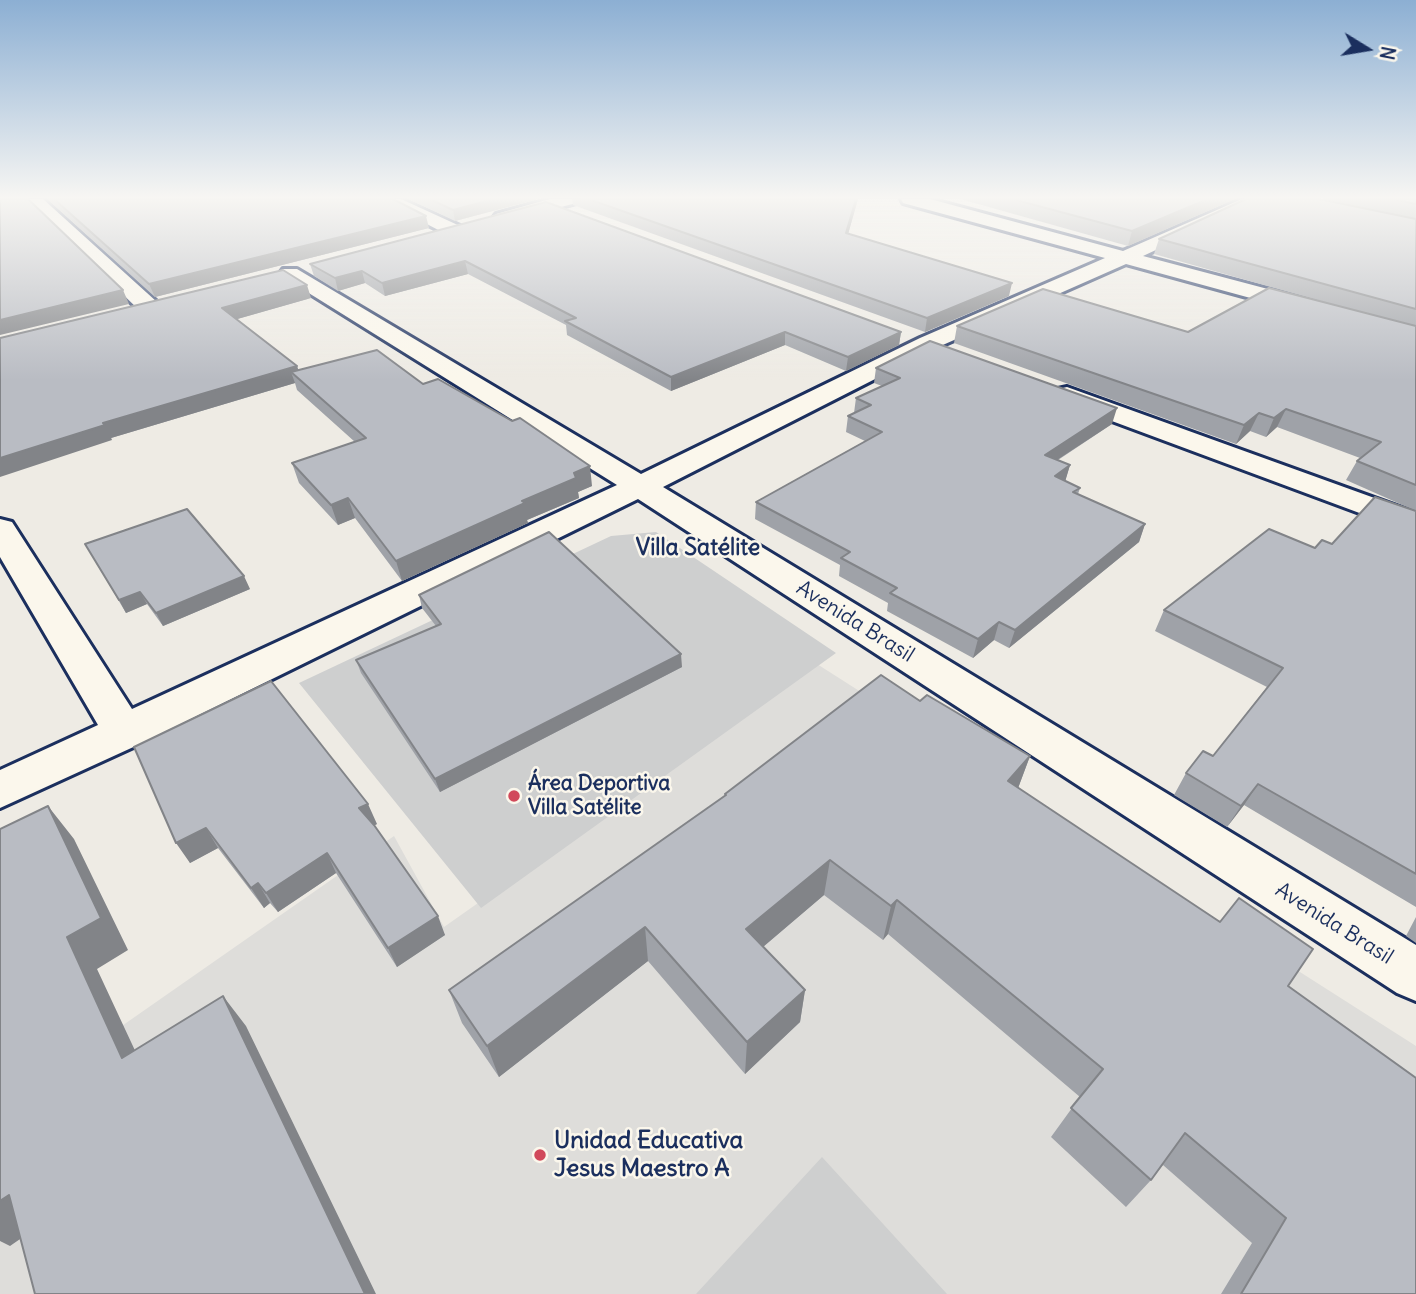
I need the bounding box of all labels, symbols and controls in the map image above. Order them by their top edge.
north arrow [1332,14,1402,84]
text: N [1375,44,1401,62]
district label: Villa Satélite [636,534,760,562]
street label: Avenida Brasil [791,576,919,668]
place label: Área Deportiva Villa Satélite [528,771,670,821]
marker: Área Deportiva Villa Satélite [506,788,522,804]
street label: Avenida Brasil [1270,878,1398,970]
place label: Unidad Educativa Jesus Maestro A [554,1127,743,1183]
marker: Unidad Educativa Jesus Maestro A [532,1147,548,1163]

